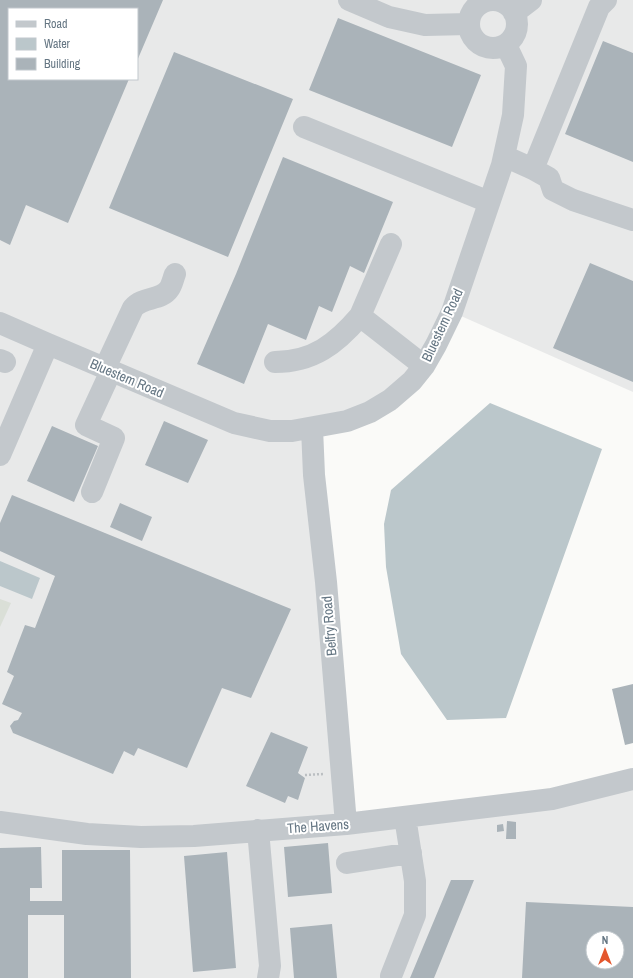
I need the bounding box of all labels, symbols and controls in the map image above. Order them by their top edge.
legend [8,8,138,80]
text: Road [44,16,68,32]
text: Water [44,36,71,52]
text: Building [44,56,81,72]
street label: Bluestem Road [417,286,467,364]
street label: Bluestem Road [87,354,167,402]
street label: Belfry Road [317,595,341,657]
street label: The Havens [286,815,350,837]
north arrow [585,930,625,970]
text: N [602,933,608,947]

